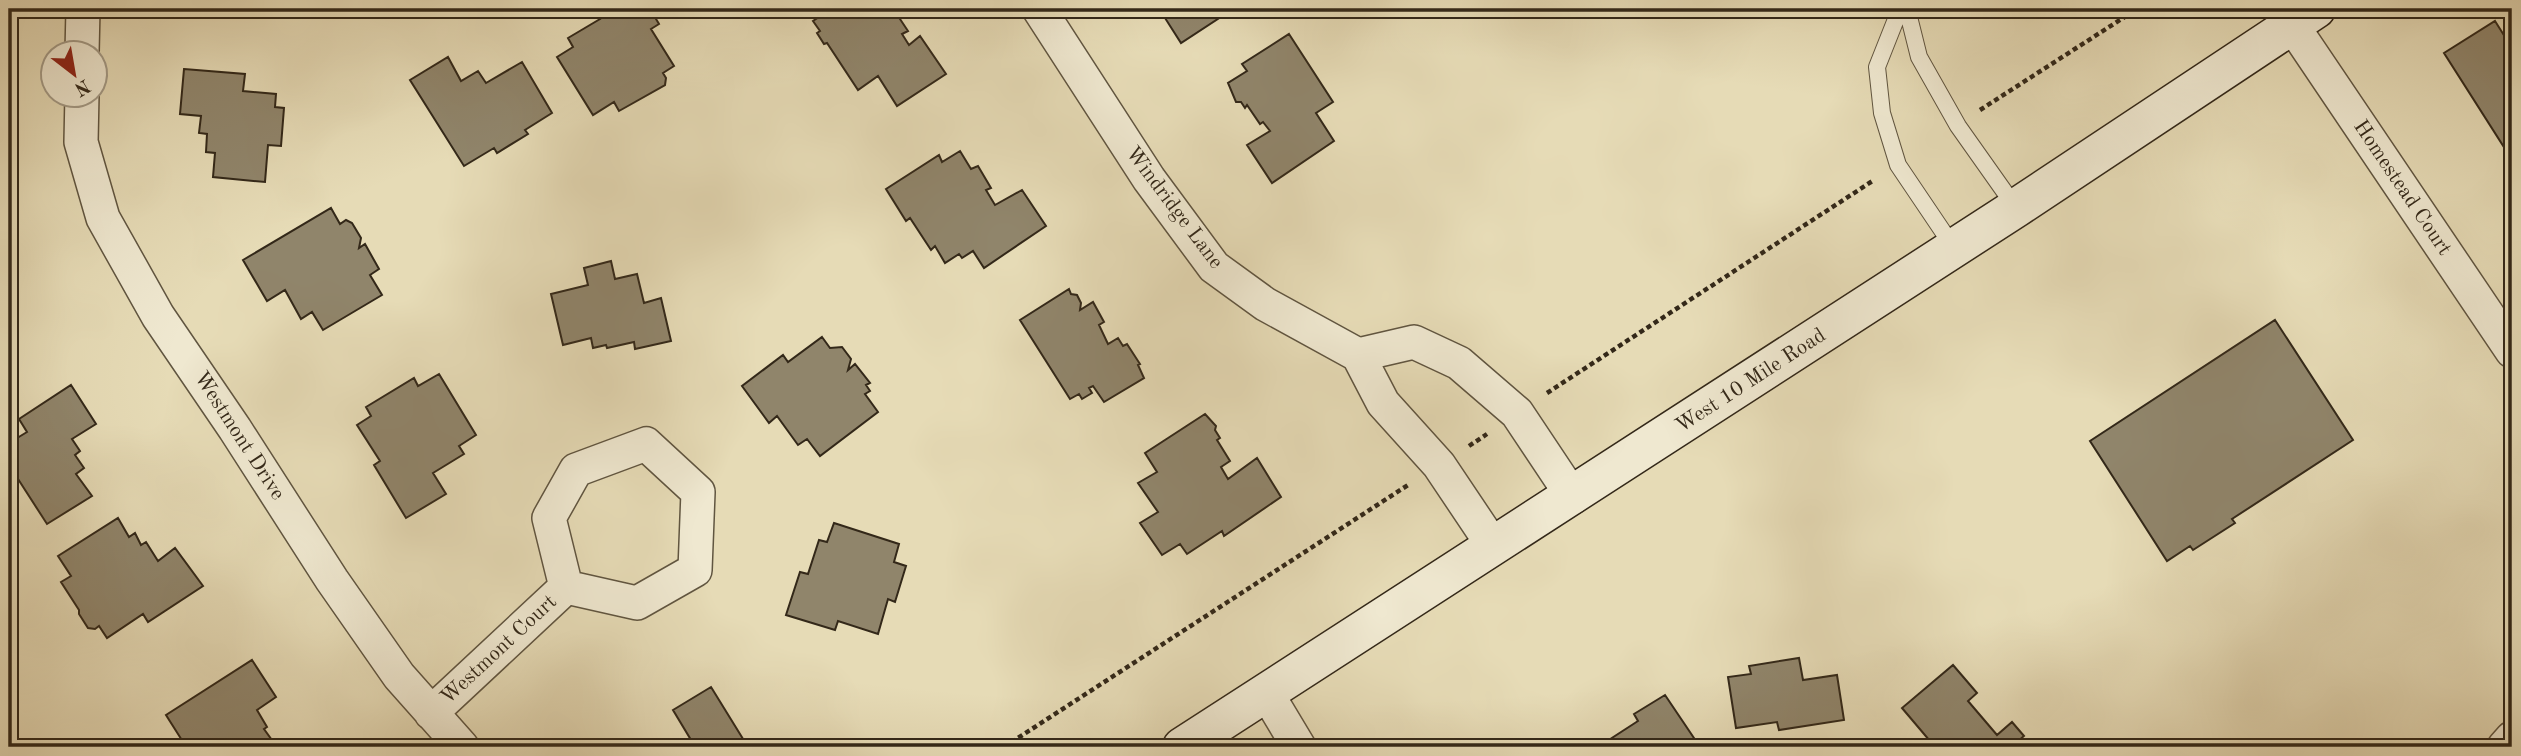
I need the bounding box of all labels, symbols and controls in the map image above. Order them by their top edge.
north arrow [38,38,108,108]
text: N [70,75,93,99]
street label: Homestead Court [2349,117,2455,259]
street label: Windridge Lane [1121,143,1227,273]
street label: West 10 Mile Road [1672,325,1830,437]
street label: Westmont Drive [190,368,288,504]
street label: Westmont Court [437,591,561,709]

